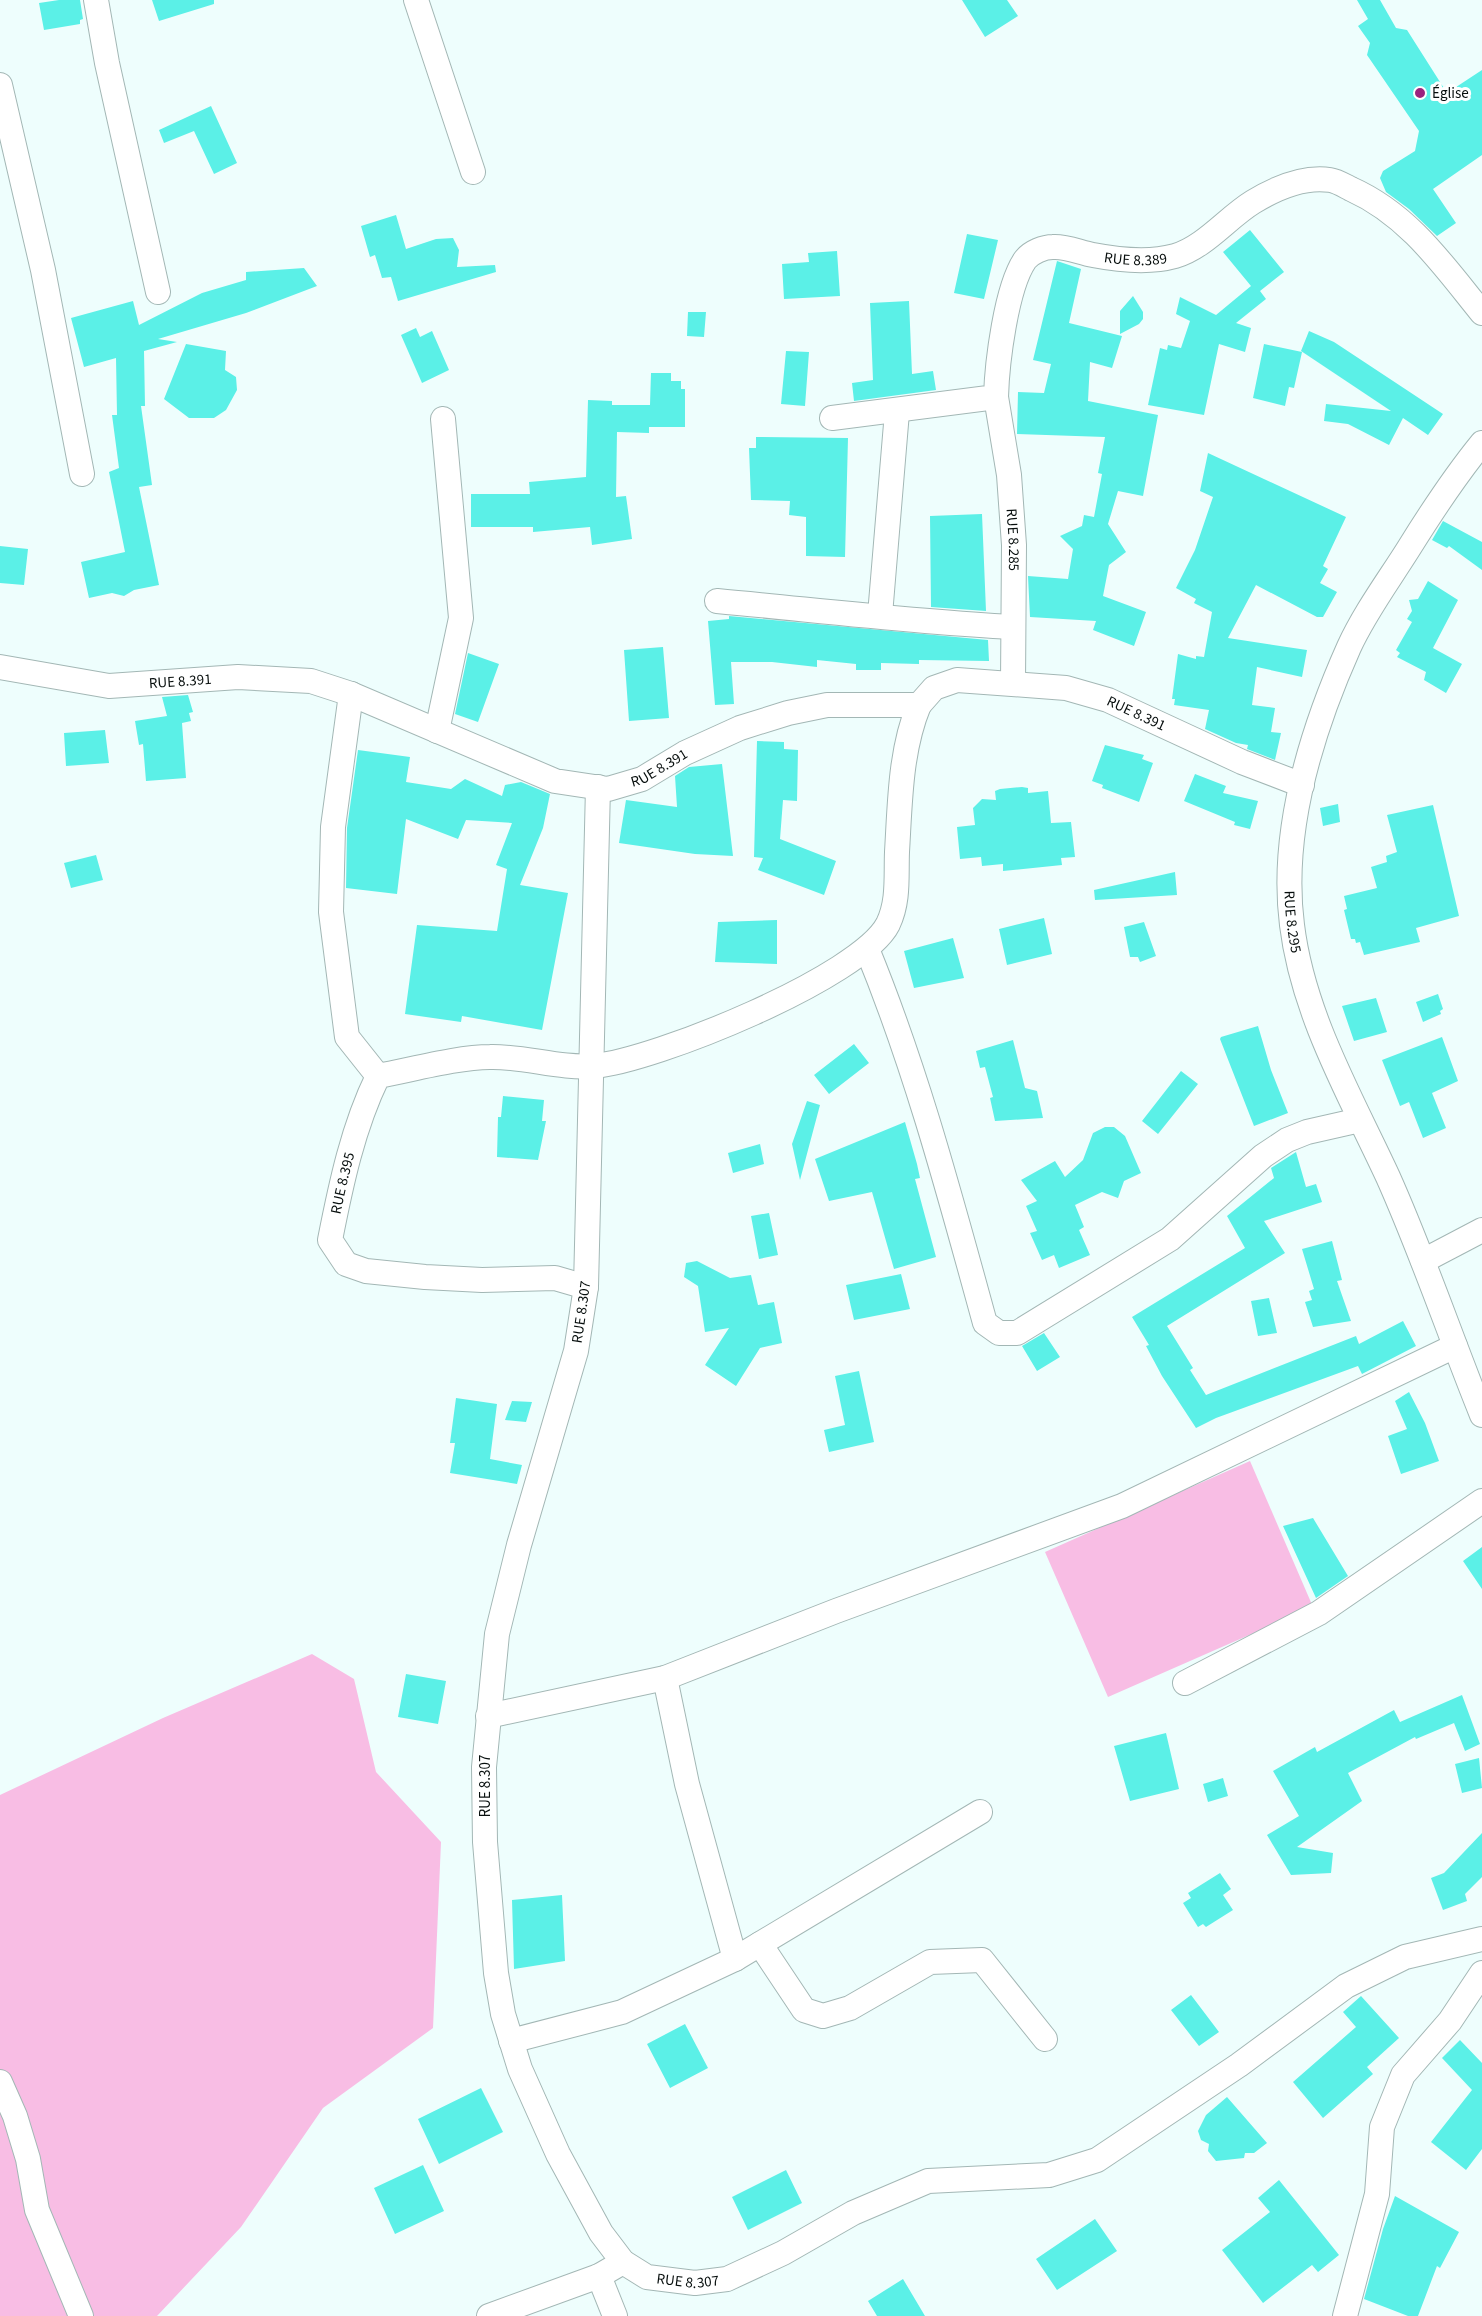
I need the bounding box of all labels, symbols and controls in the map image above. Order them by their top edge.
place label: Église [1432,83,1469,104]
marker: Église [1413,86,1427,100]
street label: RUE 8.389 [1103,247,1168,271]
street label: RUE 8.285 [1000,508,1024,571]
street label: RUE 8.391 [148,669,212,694]
street label: RUE 8.391 [1103,691,1169,736]
street label: RUE 8.391 [628,744,692,793]
street label: RUE 8.295 [1278,890,1306,955]
street label: RUE 8.395 [325,1150,360,1216]
street label: RUE 8.307 [567,1280,596,1345]
street label: RUE 8.307 [475,1755,496,1817]
street label: RUE 8.307 [655,2268,720,2294]

